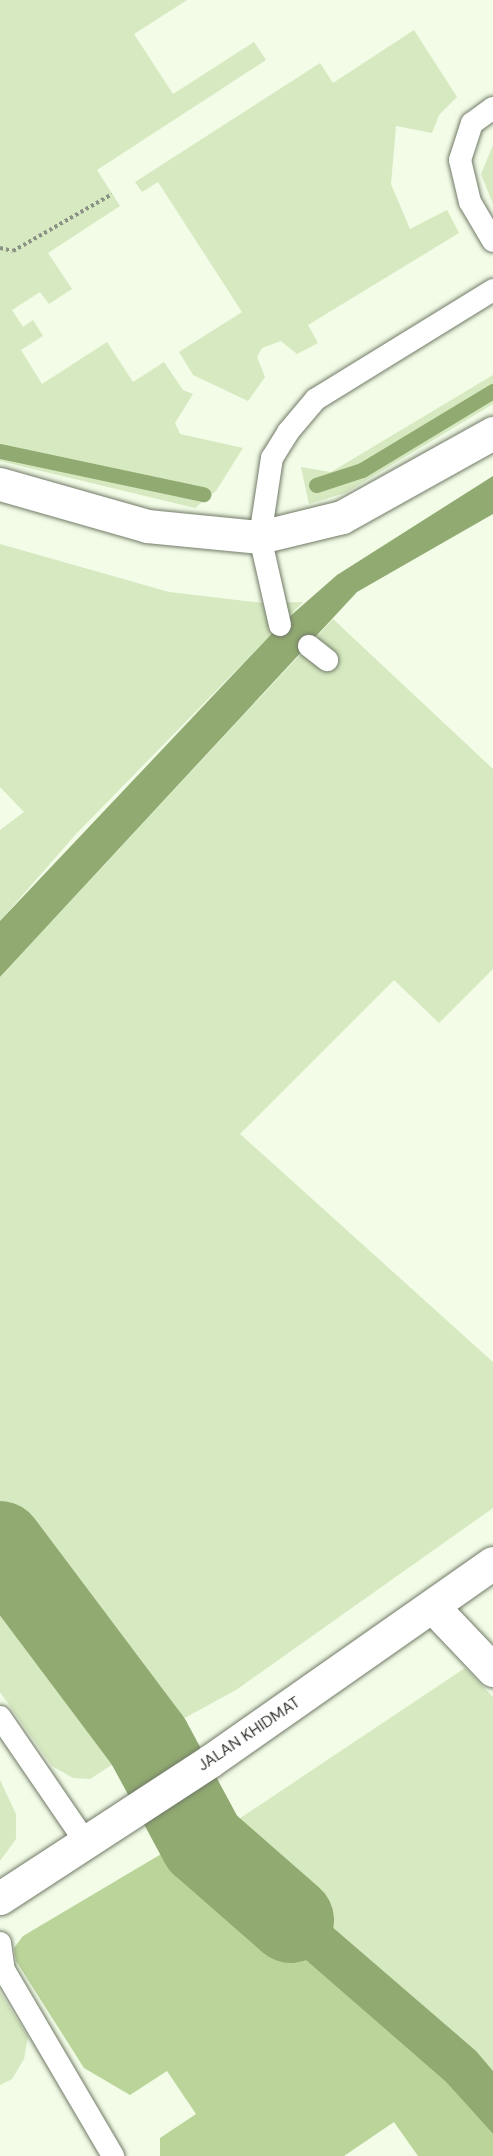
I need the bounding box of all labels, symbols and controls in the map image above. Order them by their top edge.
street label: JALAN KHIDMAT [194,1693,304,1775]

